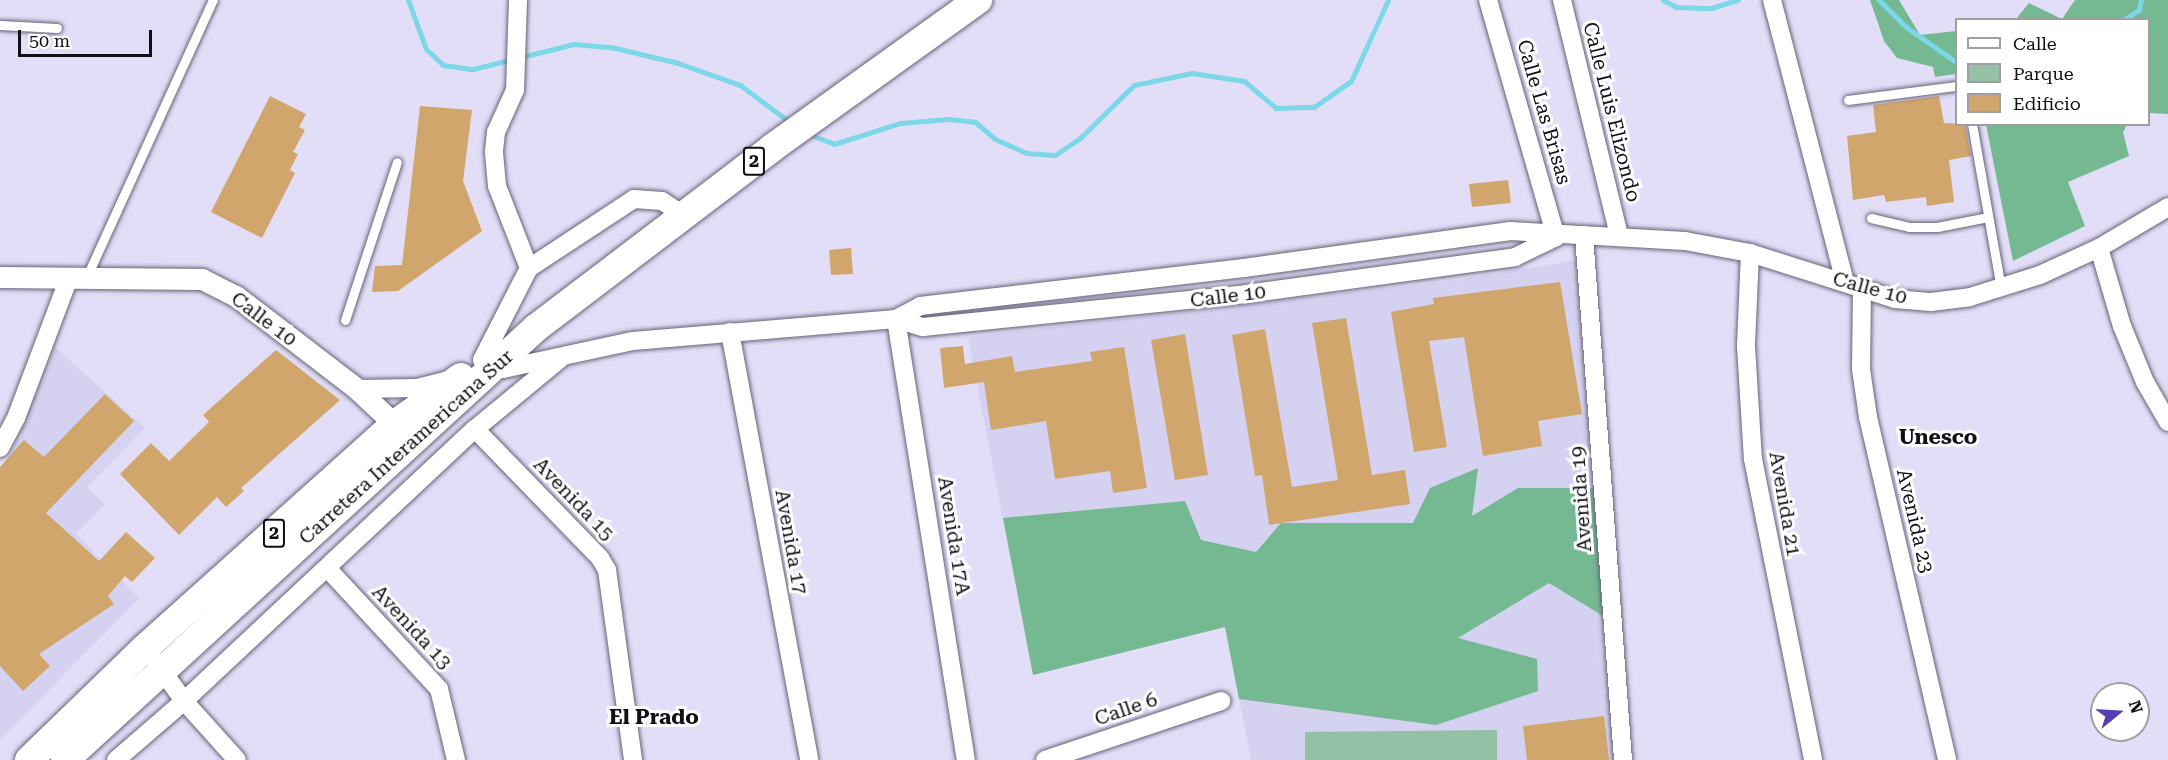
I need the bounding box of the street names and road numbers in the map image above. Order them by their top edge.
street label: Calle Luis Elizondo [1578,20,1646,204]
street label: Calle Las Brisas [1512,37,1576,187]
road number: 2 [742,146,766,176]
street label: Calle 10 [1830,267,1910,309]
street label: Calle 10 [1189,279,1267,313]
street label: Calle 10 [226,287,302,351]
street label: Carretera Interamericana Sur [294,344,518,550]
street label: Avenida 19 [1565,445,1597,553]
street label: Avenida 21 [1764,450,1806,558]
street label: Avenida 15 [529,453,619,545]
street label: Avenida 23 [1891,467,1939,575]
street label: Avenida 17A [933,475,975,597]
street label: Avenida 17 [770,488,812,596]
road number: 2 [262,518,286,548]
street label: Avenida 13 [367,580,457,674]
street label: Calle 6 [1091,687,1161,731]

